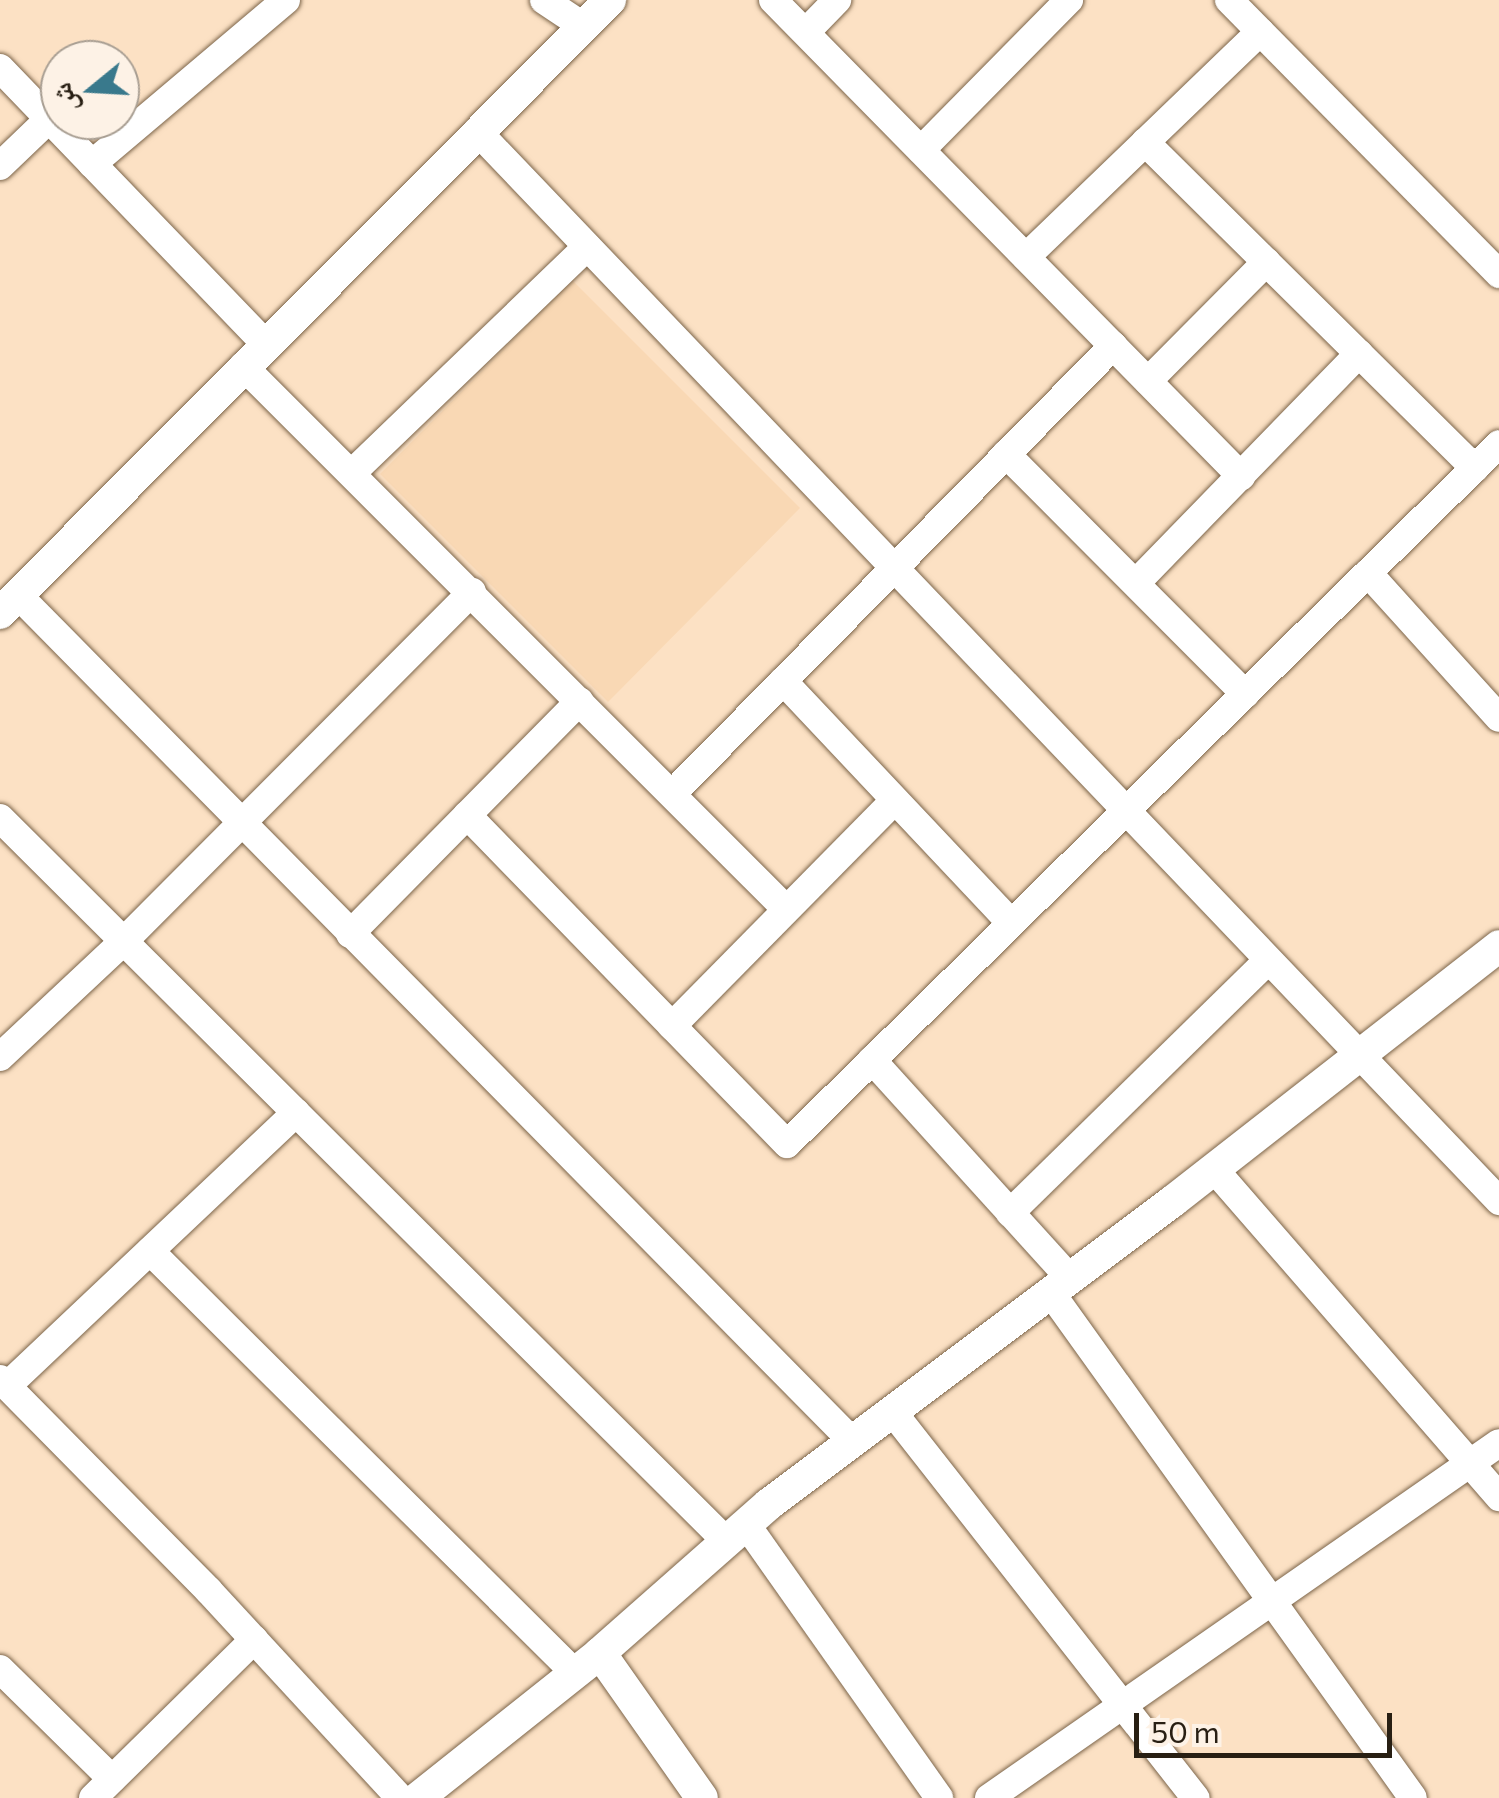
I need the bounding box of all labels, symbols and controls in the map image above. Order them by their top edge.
north arrow [40,40,140,140]
text: ش [43,79,84,118]
scale bar [1139,1693,1396,1755]
text: 50 m [1151,1712,1220,1749]

